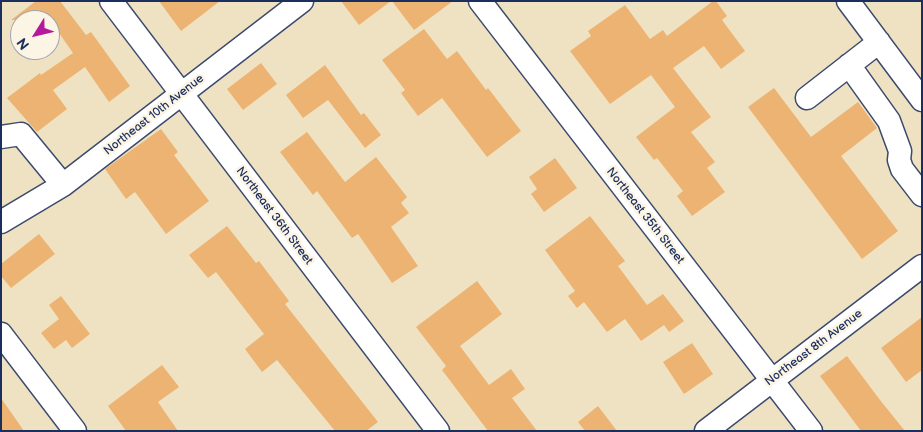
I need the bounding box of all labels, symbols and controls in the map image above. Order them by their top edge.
north arrow [10,10,60,60]
text: N [13,34,33,53]
street label: Northeast 10th Avenue [101,71,207,159]
street label: Northeast 36th Street [233,164,315,268]
street label: Northeast 35th Street [603,165,687,267]
street label: Northeast 8th Avenue [762,307,866,389]

